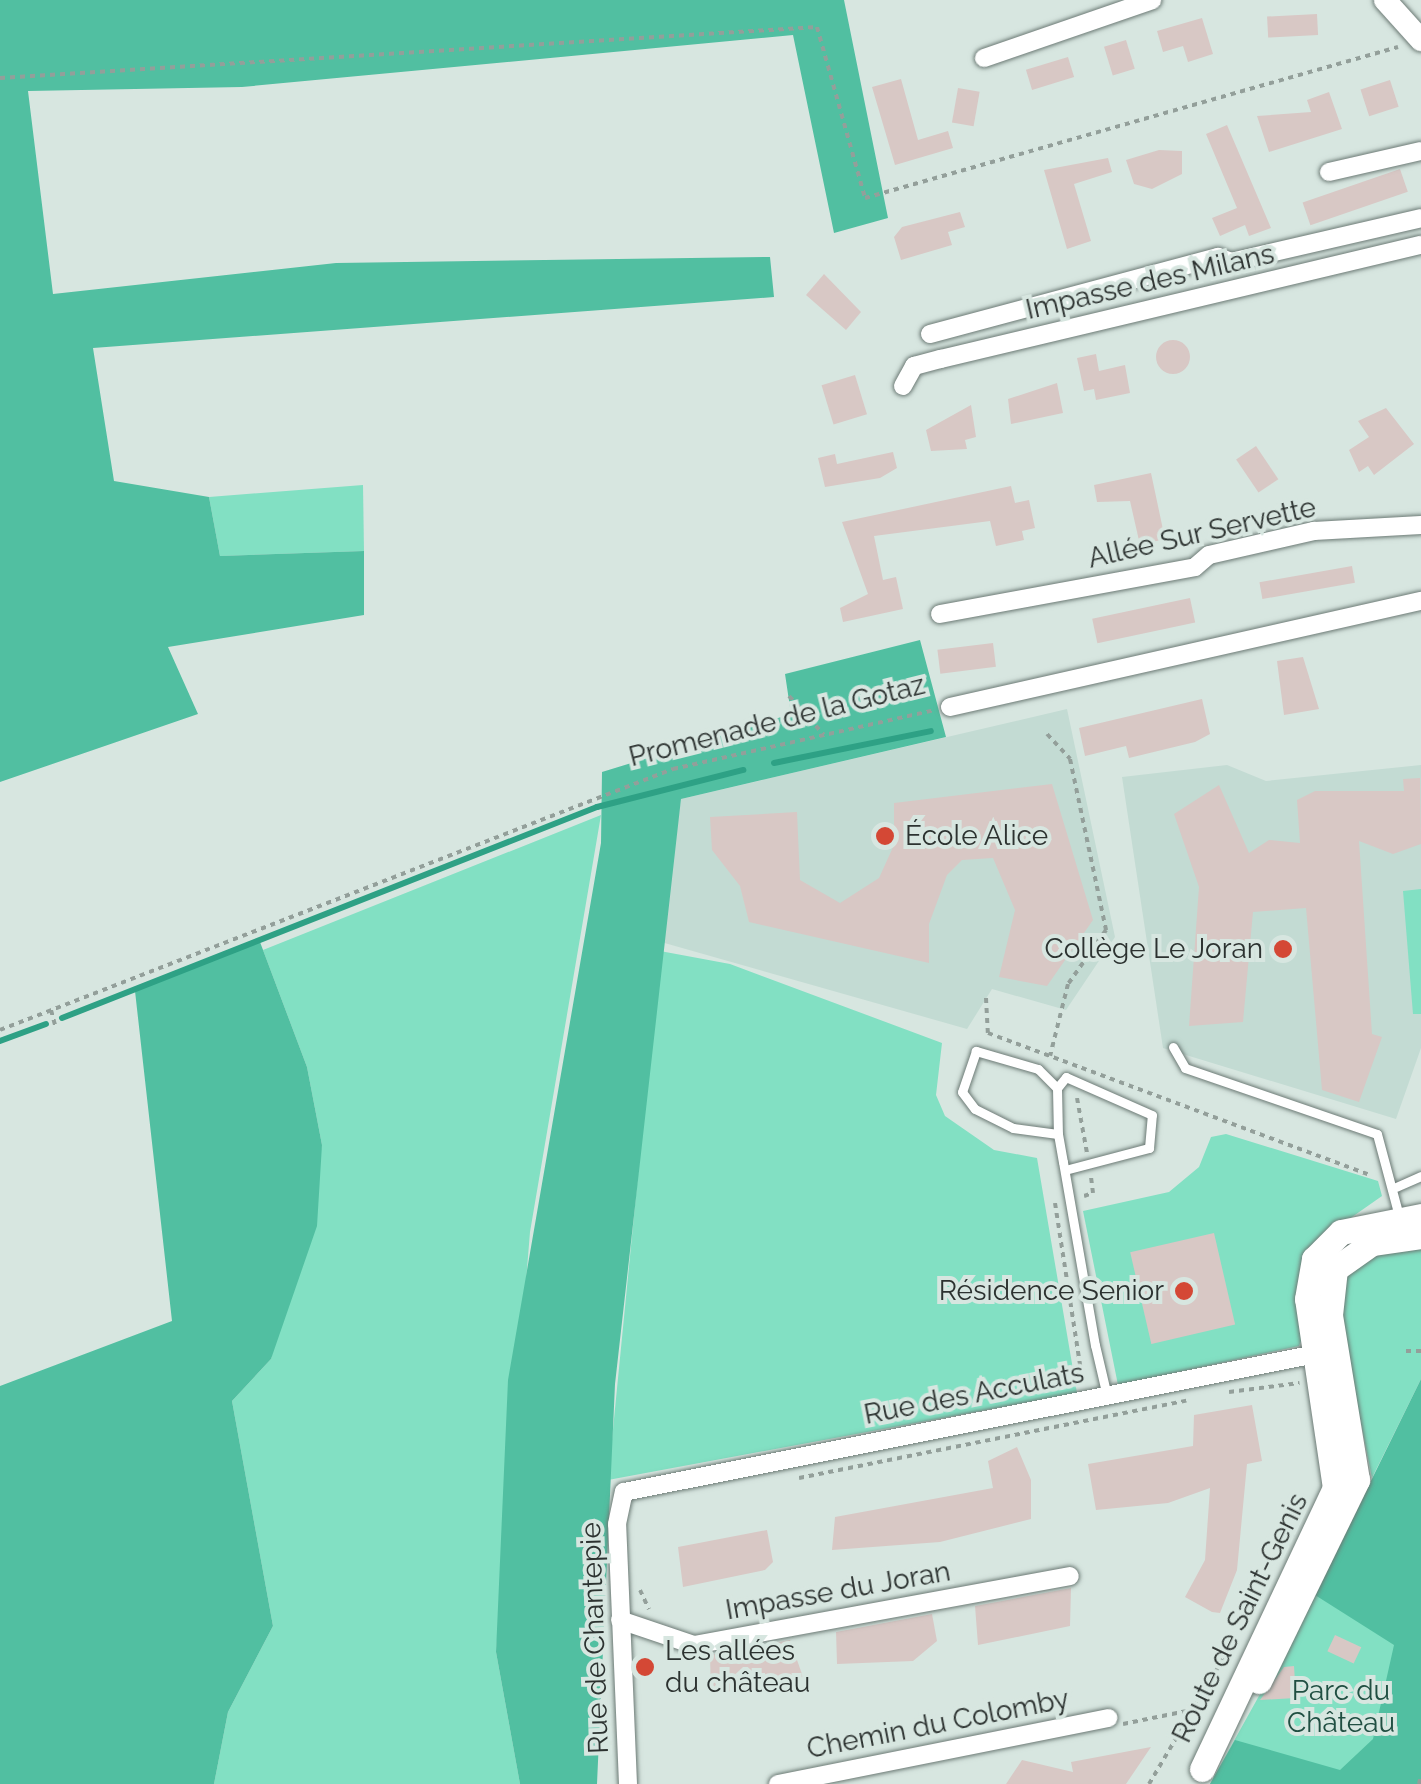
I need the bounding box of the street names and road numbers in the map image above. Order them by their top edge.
street label: Impasse des Milans [1023,237,1277,327]
street label: Allée Sur Servette [1084,490,1320,576]
street label: Promenade de la Gotaz [625,668,929,774]
street label: Rue des Acculats [861,1356,1087,1432]
street label: Route de Saint-Genis [1165,1488,1315,1748]
street label: Rue de Chantepie [574,1522,616,1754]
street label: Impasse du Joran [723,1555,953,1627]
street label: Chemin du Colomby [804,1682,1072,1766]

